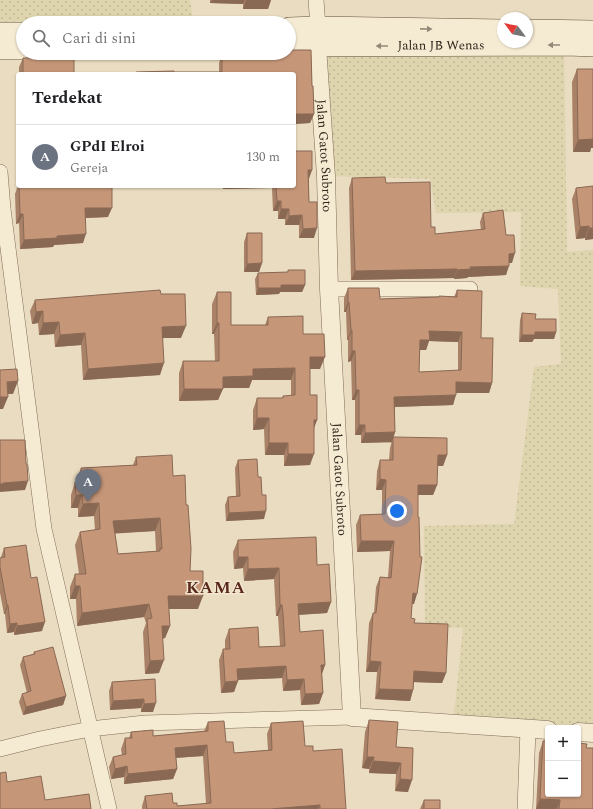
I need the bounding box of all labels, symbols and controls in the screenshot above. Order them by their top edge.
north arrow [497,12,533,48]
search box [16,16,296,60]
one-way arrow [420,26,433,32]
icon: search [30,27,52,49]
text: Cari di sini [62,27,136,50]
street label: Jalan JB Wenas [397,35,485,56]
one-way arrow [547,42,560,48]
one-way arrow [375,43,388,49]
text: Terdekat [32,85,102,111]
street label: Jalan Gatot Subroto [311,99,337,212]
text: GPdI Elroi [70,135,145,158]
text: A [40,147,50,167]
text: 130 m [246,147,280,167]
text: Gereja [70,158,108,178]
street label: Jalan Gatot Subroto [326,422,352,536]
pin: A [75,469,101,502]
your location [387,501,407,521]
district label: KAMA [186,575,246,601]
map controls [545,725,581,797]
button: + [545,725,581,761]
button: − [545,761,581,797]

